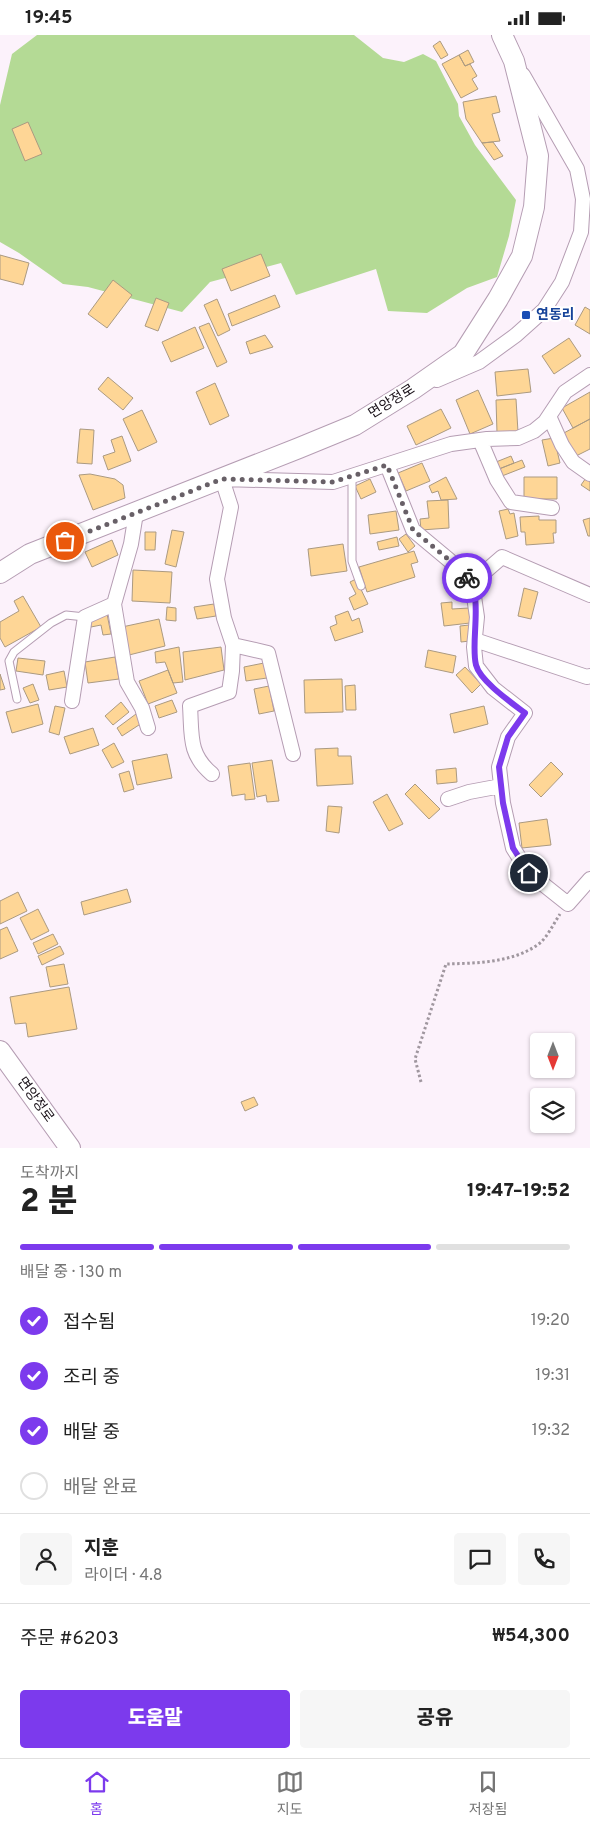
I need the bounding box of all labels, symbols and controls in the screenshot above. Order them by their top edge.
text: 19:45 [25,6,73,30]
place label: 연동리 [536,307,575,324]
marker: 연동리 [520,309,532,321]
street label: 면앙정로 [366,381,418,423]
pin [44,520,86,562]
icon: bag [51,527,79,555]
courier [442,553,492,603]
icon: bike [453,564,481,592]
pin [508,852,550,894]
icon: home [515,859,543,887]
north arrow [530,1033,575,1077]
map controls [530,1033,575,1133]
street label: 면앙정로 [13,1074,57,1126]
button: layers [530,1088,575,1133]
text: 도착까지 [20,1164,79,1184]
text: 19:47–19:52 [467,1179,570,1203]
text: 2 분 [20,1183,77,1223]
text: 배달 중 · 130 m [20,1263,122,1283]
icon: check [20,1307,48,1335]
text: 접수됨 [63,1311,115,1335]
text: 19:20 [531,1311,570,1331]
icon: check [20,1362,48,1390]
text: 조리 중 [63,1366,120,1390]
text: 19:31 [535,1366,570,1386]
icon: check [20,1417,48,1445]
text: 배달 중 [63,1421,120,1445]
text: 19:32 [532,1421,570,1441]
text: 배달 완료 [63,1476,137,1500]
button: person [20,1533,72,1585]
button: chat [454,1533,506,1585]
button: phone [518,1533,570,1585]
text: 지훈 [84,1537,119,1561]
text: 라이더 · 4.8 [84,1566,163,1586]
text: ₩54,300 [492,1624,570,1648]
text: 주문 #6203 [20,1627,119,1651]
button: 도움말 [20,1690,290,1748]
button: 공유 [300,1690,570,1748]
tab: 홈 [83,1768,111,1819]
tab: 지도 [276,1768,304,1819]
tab: 저장됨 [469,1768,507,1819]

